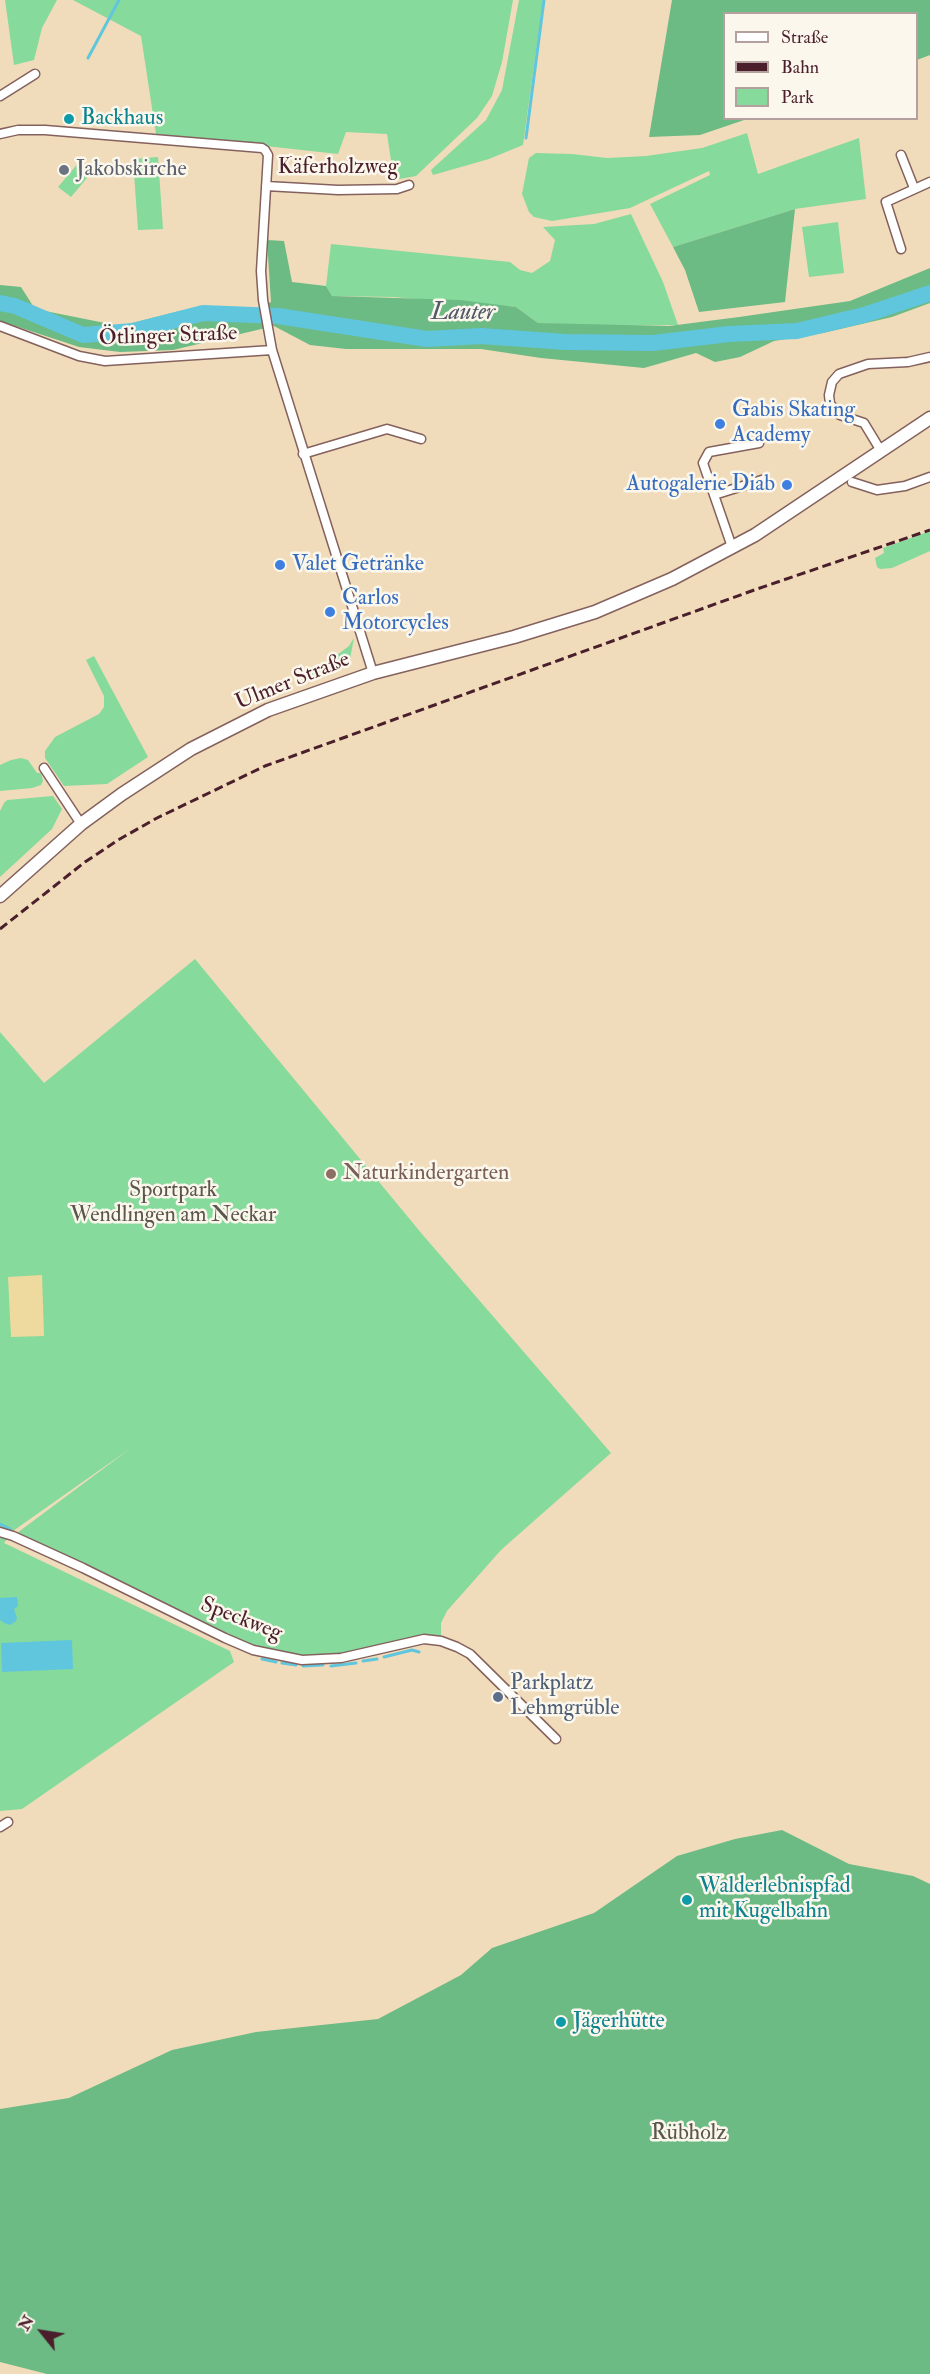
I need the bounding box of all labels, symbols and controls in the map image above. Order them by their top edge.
legend [723,12,918,120]
text: Straße [781,26,828,49]
text: Bahn [781,56,819,79]
text: Park [781,86,814,109]
place label: Backhaus [81,106,163,132]
marker: Backhaus [62,112,76,126]
street label: Käferholzweg [278,155,398,181]
place label: Jakobskirche [76,157,187,183]
marker: Jakobskirche [57,163,71,177]
water label: Lauter [431,300,495,328]
street label: Ötlinger Straße [98,321,238,353]
place label: Gabis Skating Academy [732,398,855,450]
marker: Gabis Skating Academy [713,417,727,431]
place label: Autogalerie Diab [626,472,775,498]
marker: Autogalerie Diab [780,478,794,492]
place label: Valet Getränke [292,552,424,578]
marker: Valet Getränke [273,558,287,572]
place label: Carlos Motorcycles [342,586,449,638]
marker: Carlos Motorcycles [323,605,337,619]
street label: Ulmer Straße [232,647,354,717]
place label: Naturkindergarten [343,1161,509,1187]
marker: Naturkindergarten [324,1167,338,1181]
park label: Sportpark Wendlingen am Neckar [70,1178,276,1230]
street label: Speckweg [196,1592,286,1648]
place label: Parkplatz Lehmgrüble [510,1671,619,1723]
marker: Parkplatz Lehmgrüble [491,1690,505,1704]
place label: Walderlebnispfad mit Kugelbahn [699,1874,851,1926]
marker: Walderlebnispfad mit Kugelbahn [680,1893,694,1907]
place label: Jägerhütte [573,2009,665,2035]
marker: Jägerhütte [554,2015,568,2029]
park label: Rübholz [651,2121,727,2147]
north arrow [12,2302,72,2362]
text: N [14,2312,39,2334]

